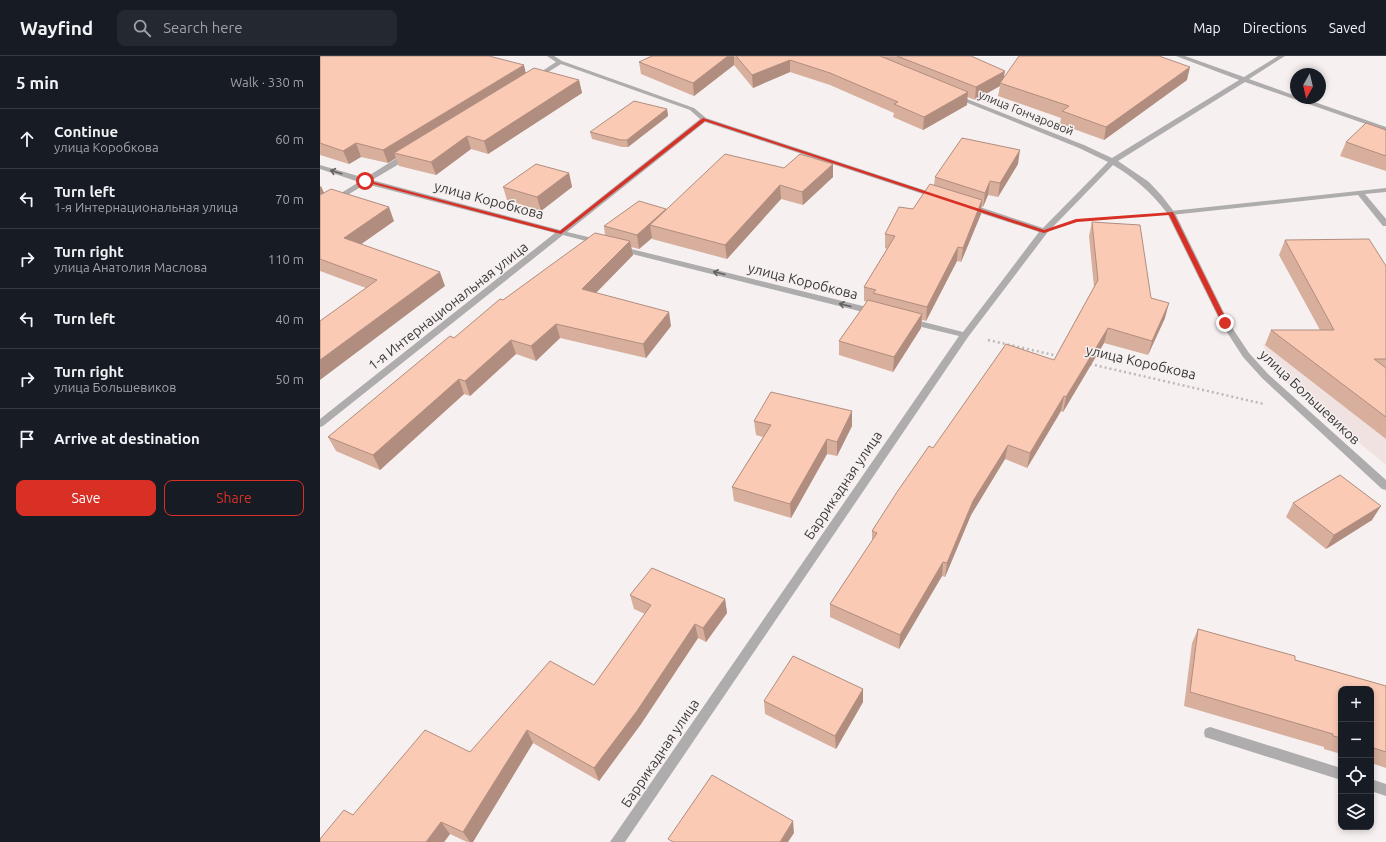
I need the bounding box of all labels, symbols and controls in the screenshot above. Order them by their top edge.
search box [117,10,397,46]
text: Wayfind [20,17,93,39]
icon: search [131,17,153,39]
text: Search here [163,19,242,36]
text: Map [1193,20,1221,36]
text: Directions [1243,20,1307,36]
text: Saved [1329,20,1366,36]
north arrow [1290,68,1326,104]
text: 5 min [16,73,59,92]
text: Walk · 330 m [230,75,304,89]
street label: улица Гончаровой [977,87,1076,138]
text: Continue [54,123,118,140]
icon: ahead [16,128,38,150]
text: 60 m [275,132,304,146]
text: улица Коробкова [54,140,159,154]
one-way arrow [330,168,343,175]
route start [356,172,374,190]
street label: улица Коробкова [433,178,545,222]
text: Turn left [54,183,115,200]
icon: left [16,188,38,210]
text: 70 m [275,192,304,206]
text: 1-я Интернациональная улица [54,200,238,214]
street label: 1-я Интернациональная улица [365,239,531,373]
text: Turn right [54,243,124,260]
icon: right [16,248,38,270]
text: 110 m [268,252,304,266]
text: улица Анатолия Маслова [54,260,207,274]
street label: улица Коробкова [746,260,860,302]
one-way arrow [713,269,726,276]
one-way arrow [839,300,852,308]
icon: left [16,308,38,330]
text: Turn left [54,310,115,327]
text: 40 m [275,312,304,326]
route end [1216,314,1234,332]
street label: улица Коробкова [1084,342,1198,382]
street label: улица Большевиков [1256,346,1364,448]
text: Turn right [54,363,124,380]
icon: right [16,368,38,390]
text: 50 m [275,372,304,386]
text: улица Большевиков [54,380,176,394]
icon: arrive [16,428,38,450]
street label: Баррикадная улица [801,428,885,542]
text: Arrive at destination [54,430,200,447]
button: Save [16,480,156,516]
button: Share [164,480,304,516]
map controls [1338,686,1374,830]
button: + [1338,686,1374,722]
street label: Баррикадная улица [618,696,702,810]
button: − [1338,722,1374,758]
button: locate [1338,758,1374,794]
button: layers [1338,794,1374,830]

